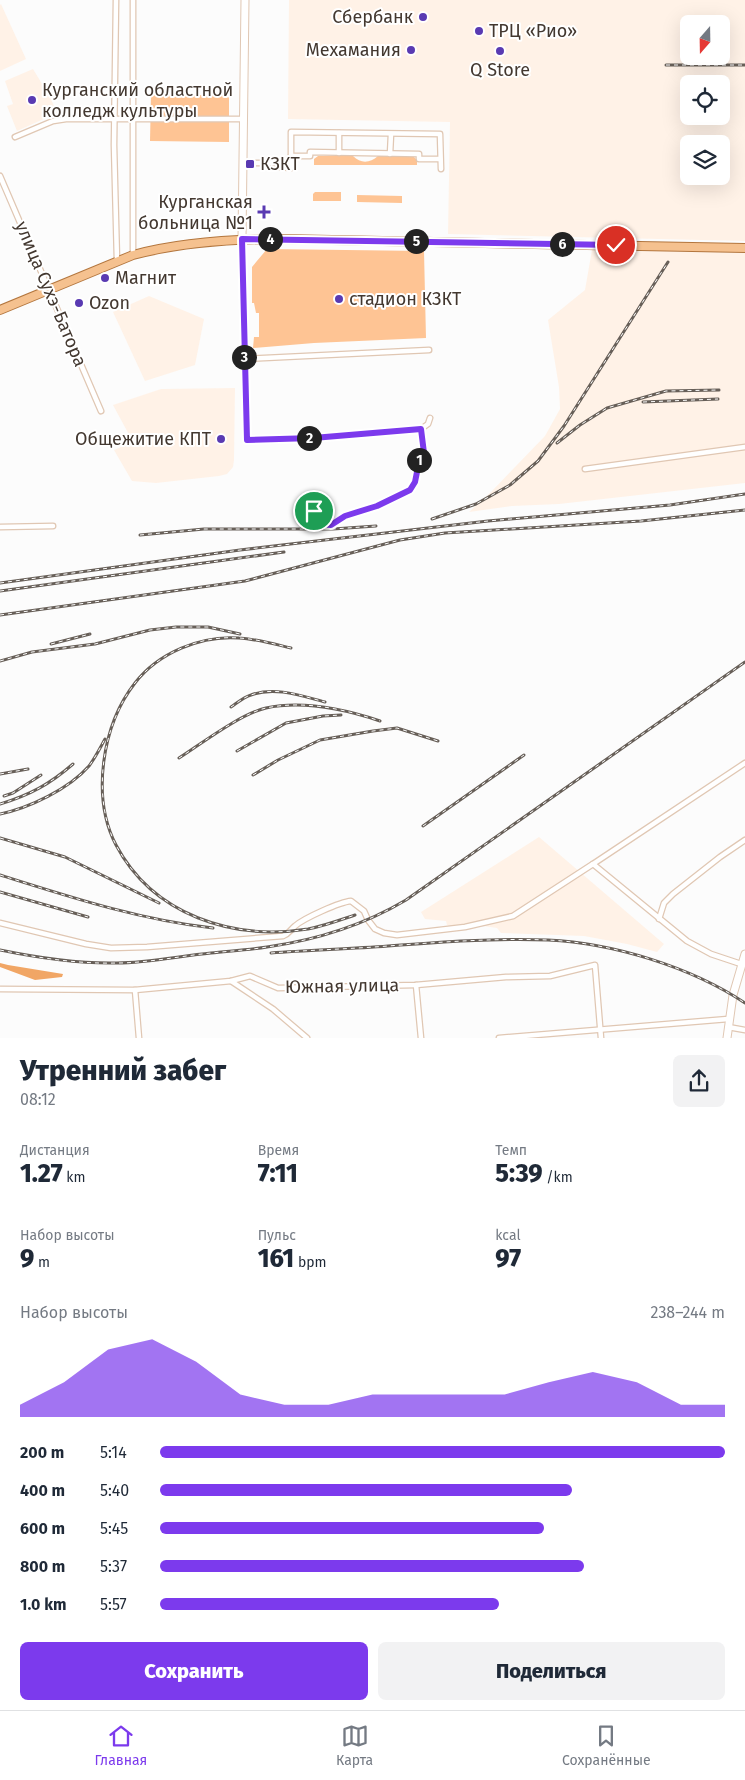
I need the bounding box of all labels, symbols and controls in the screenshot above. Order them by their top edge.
place label: Сбербанк [332,6,414,28]
marker: Сбербанк [417,11,429,23]
north arrow [680,15,730,65]
map controls [680,15,730,185]
place label: ТРЦ «Рио» [489,20,577,42]
marker: ТРЦ «Рио» [473,25,485,37]
place label: Мехамания [306,39,401,61]
marker: Мехамания [405,44,417,56]
marker: Q Store [494,45,506,57]
place label: Q Store [470,59,530,81]
button: locate [680,75,730,125]
place label: Курганский областной колледж культуры [42,79,233,122]
marker: Курганский областной колледж культуры [26,94,38,106]
button: layers [680,135,730,185]
place label: КЗКТ [260,153,300,175]
marker: КЗКТ [244,158,256,170]
place label: Курганская больница №1 [138,191,253,234]
marker: Курганская больница №1 [257,205,271,219]
street label: улица Сухэ-Батора [10,218,92,370]
pin [595,224,637,266]
pin: 4 [258,226,282,252]
pin: 5 [404,228,428,254]
text: 4 [267,231,274,248]
icon: check [602,231,630,259]
pin: 6 [550,232,574,256]
text: 5 [413,233,420,250]
text: 6 [559,236,566,253]
place label: Магнит [115,267,177,289]
marker: Магнит [99,272,111,284]
place label: стадион КЗКТ [349,288,462,310]
place label: Ozon [89,292,130,314]
marker: стадион КЗКТ [333,293,345,305]
marker: Ozon [73,297,85,309]
pin: 3 [232,344,256,370]
text: 3 [241,349,248,366]
pin: 2 [296,426,322,450]
place label: Общежитие КПТ [75,428,212,450]
text: 2 [306,430,313,447]
marker: Общежитие КПТ [215,433,227,445]
pin: 1 [406,448,432,472]
text: 1 [416,452,423,469]
pin [293,490,335,532]
icon: arrive [300,497,328,525]
street label: Южная улица [285,974,399,998]
text: Утренний забег [20,1054,226,1087]
button: share [673,1055,725,1107]
text: 08:12 [20,1090,56,1109]
text: Дистанция [20,1142,90,1159]
text: Время [258,1142,299,1159]
text: Темп [495,1142,527,1159]
text: 1.27 [20,1159,63,1189]
text: 7:11 [258,1159,298,1189]
text: 5:39 [495,1159,543,1189]
text: km [63,1169,85,1186]
text: /km [543,1169,573,1186]
text: Набор высоты [20,1227,114,1244]
text: Пульс [258,1227,296,1244]
text: kcal [495,1227,521,1244]
text: 9 [20,1244,34,1274]
text: 161 [258,1244,294,1274]
text: 97 [495,1244,521,1274]
text: m [34,1254,50,1271]
text: bpm [294,1254,327,1271]
text: Набор высоты [20,1303,128,1322]
text: 238–244 m [651,1303,725,1322]
text: 200 m [20,1443,64,1462]
text: 5:14 [100,1443,127,1462]
text: 400 m [20,1481,65,1500]
text: 5:40 [100,1481,129,1500]
text: 600 m [20,1519,65,1538]
text: 5:45 [100,1519,128,1538]
text: 800 m [20,1557,65,1576]
text: 5:37 [100,1557,127,1576]
text: 1.0 km [20,1595,67,1614]
text: 5:57 [100,1595,127,1614]
button: Сохранить [20,1642,368,1700]
button: Поделиться [378,1642,725,1700]
tab: Главная [94,1722,147,1769]
tab: Карта [336,1722,373,1769]
tab: Сохранённые [562,1722,651,1769]

